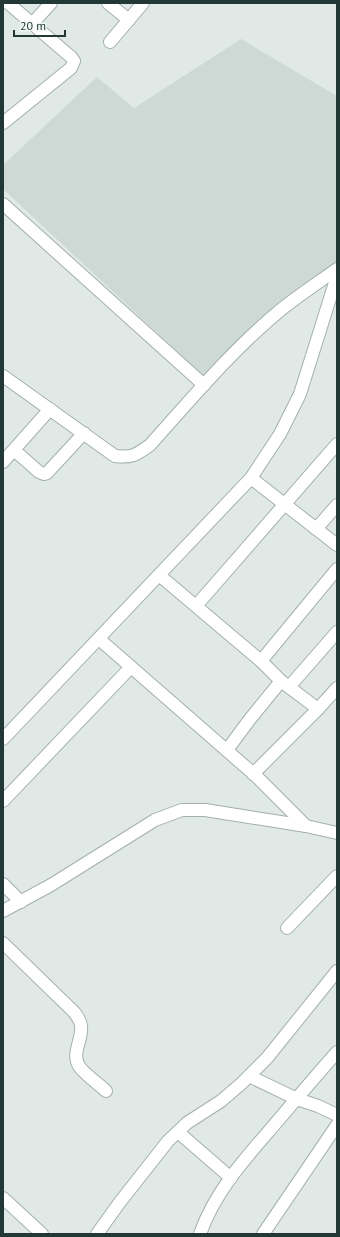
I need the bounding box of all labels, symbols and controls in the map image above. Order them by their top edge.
scale bar [14,12,65,38]
text: 20 m [20,18,46,33]

